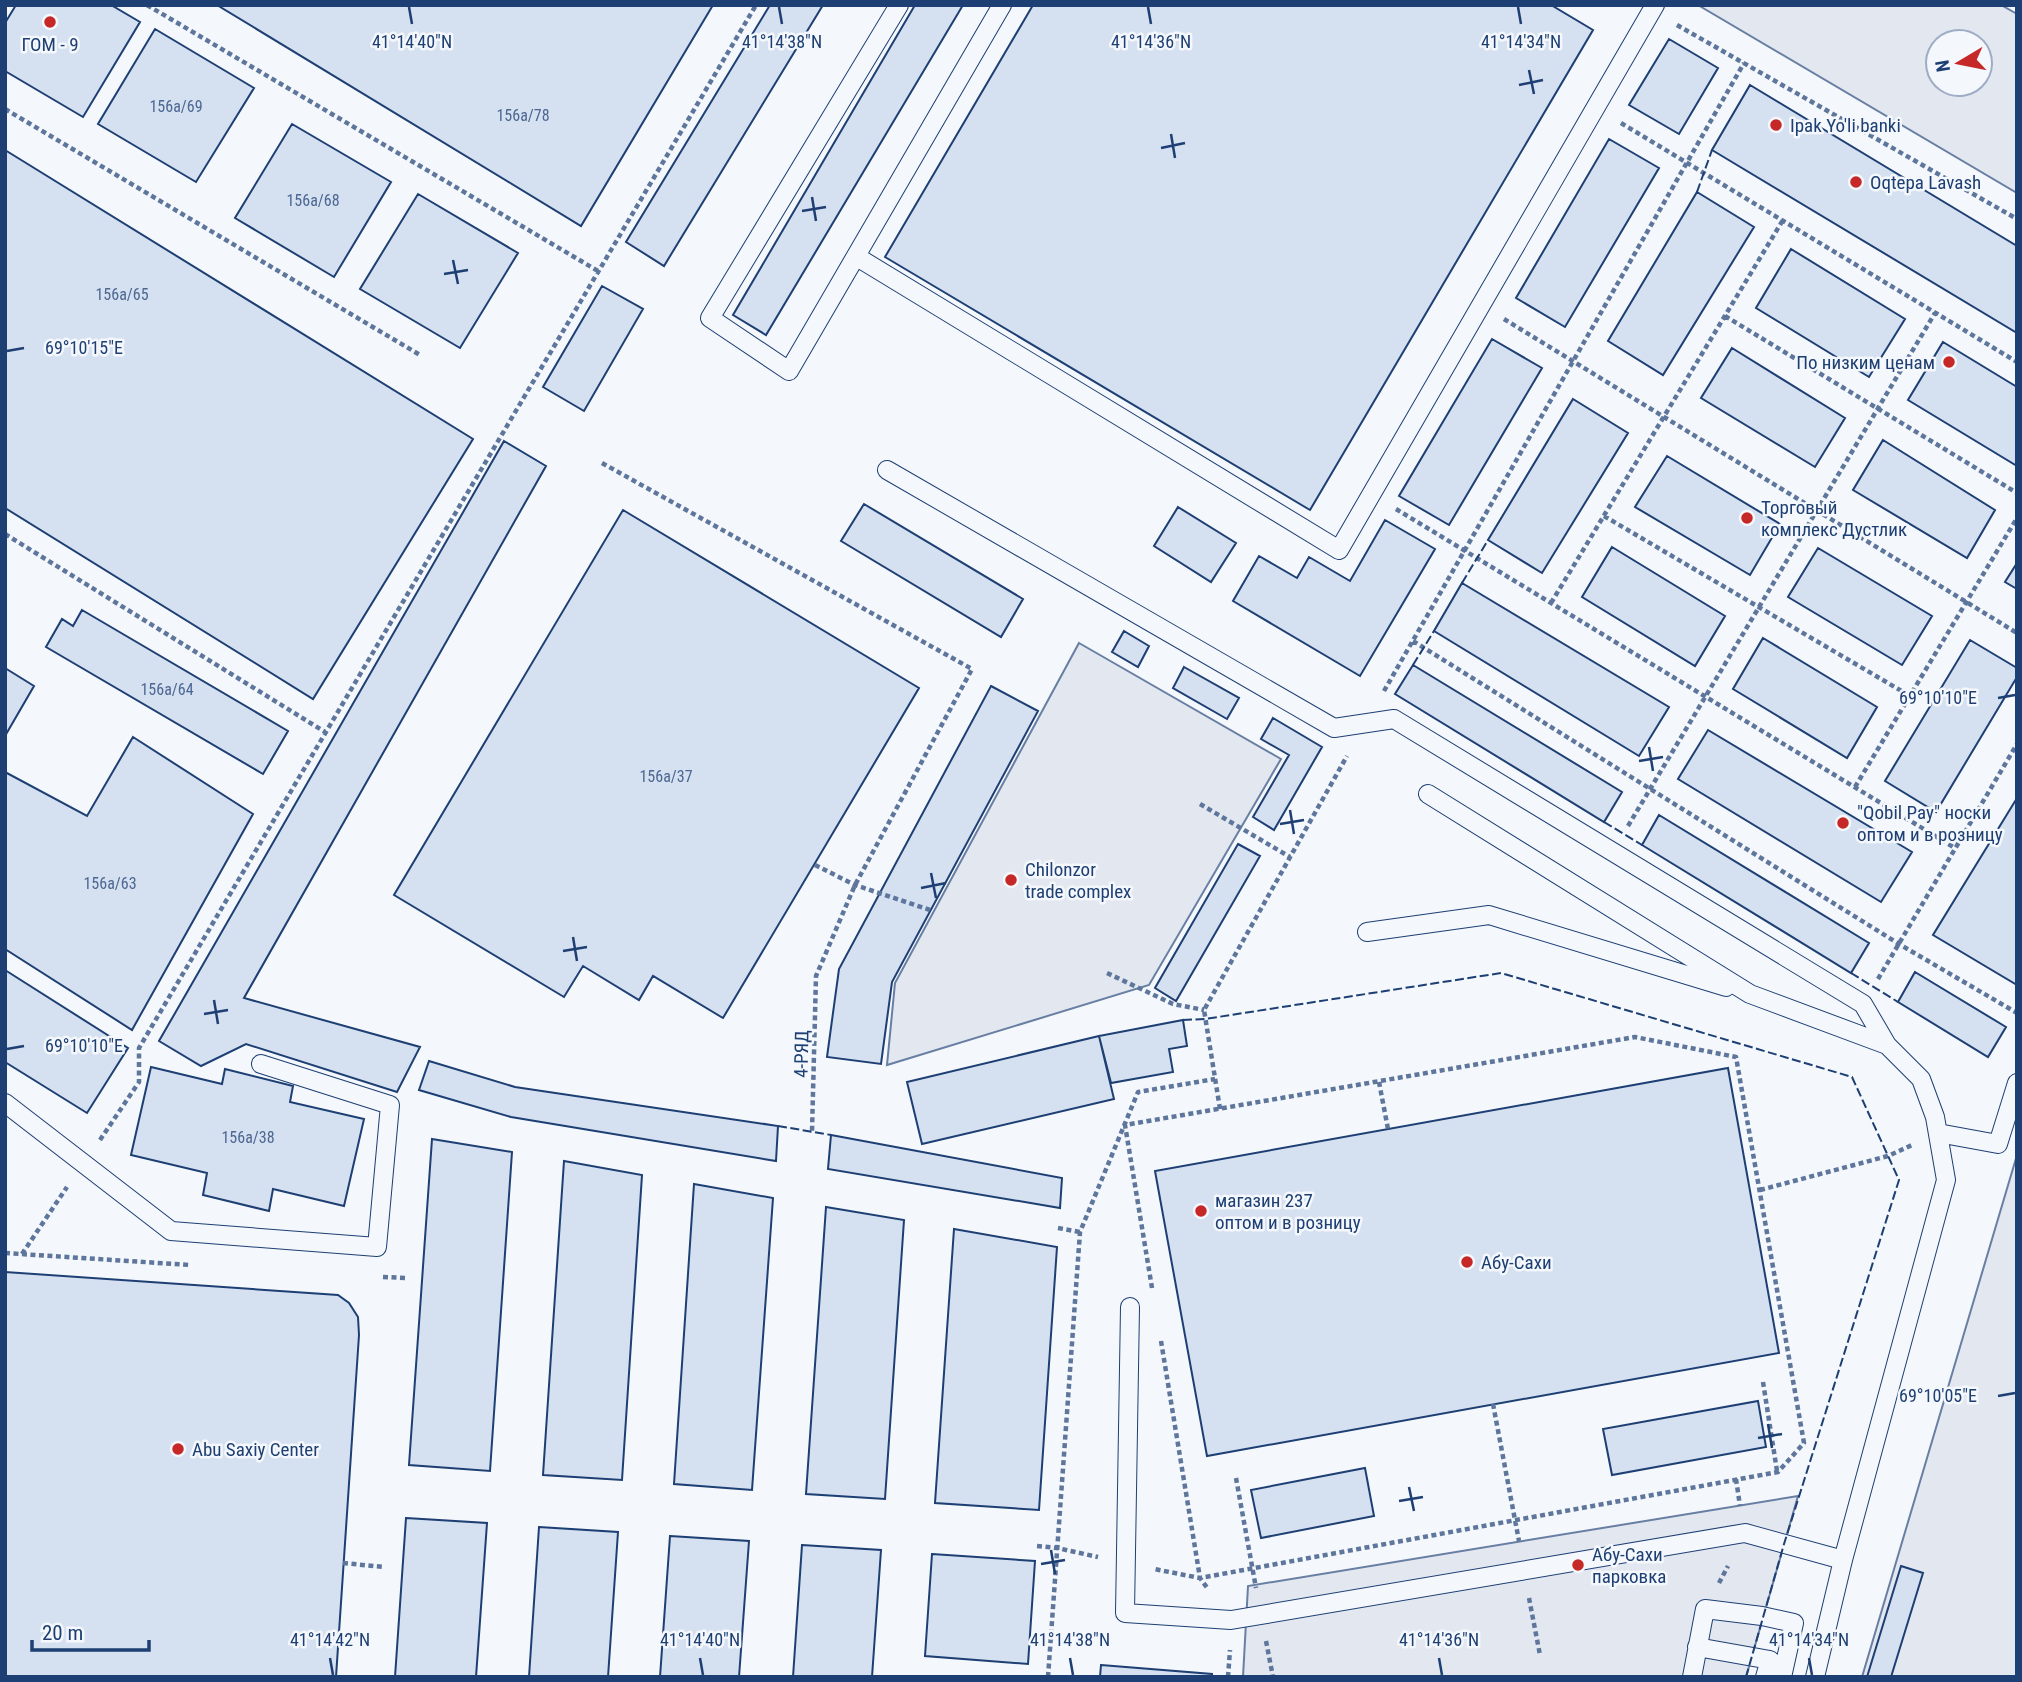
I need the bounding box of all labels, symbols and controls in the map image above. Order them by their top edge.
marker: ГОМ - 9 [42,14,58,30]
north arrow [1924,28,1994,98]
text: 41°14'40"N [372,31,452,52]
text: 41°14'38"N [742,31,822,52]
text: 41°14'36"N [1111,31,1191,52]
text: 41°14'34"N [1481,31,1561,52]
place label: ГОМ - 9 [21,33,79,56]
text: N [1930,58,1955,74]
house number: 156a/69 [149,97,203,116]
house number: 156a/78 [496,106,550,125]
place label: Ipak Yo'li banki [1790,114,1901,137]
marker: Ipak Yo'li banki [1768,117,1784,133]
place label: Oqtepa Lavash [1870,171,1981,194]
marker: Oqtepa Lavash [1848,174,1864,190]
house number: 156a/68 [286,191,340,210]
house number: 156a/65 [95,285,149,304]
text: 69°10'15"E [45,337,123,358]
place label: По низким ценам [1796,351,1935,374]
marker: По низким ценам [1941,354,1957,370]
place label: Торговый комплекс Дустлик [1761,496,1907,541]
marker: Торговый комплекс Дустлик [1739,510,1755,526]
house number: 156a/64 [140,680,194,699]
text: 69°10'10"E [1899,687,1977,708]
house number: 156a/37 [639,767,693,786]
place label: "Qobil Pay" носки оптом и в розницу [1857,801,2003,846]
marker: "Qobil Pay" носки оптом и в розницу [1835,815,1851,831]
place label: Chilonzor trade complex [1025,858,1131,903]
marker: Chilonzor trade complex [1003,872,1019,888]
house number: 156a/63 [83,874,137,893]
street label: 4-РЯД [790,1030,813,1078]
text: 69°10'10"E [45,1035,123,1056]
house number: 156a/38 [221,1128,275,1147]
place label: магазин 237 оптом и в розницу [1215,1189,1361,1234]
marker: магазин 237 оптом и в розницу [1193,1203,1209,1219]
place label: Абу-Сахи [1481,1251,1552,1274]
marker: Абу-Сахи [1459,1254,1475,1270]
text: 69°10'05"E [1899,1385,1977,1406]
place label: Abu Saxiy Center [192,1438,319,1461]
marker: Abu Saxiy Center [170,1441,186,1457]
place label: Абу-Сахи парковка [1592,1543,1666,1588]
marker: Абу-Сахи парковка [1570,1557,1586,1573]
scale bar [32,1608,149,1652]
text: 20 m [42,1621,83,1645]
text: 41°14'42"N [290,1629,370,1650]
text: 41°14'40"N [660,1629,740,1650]
text: 41°14'38"N [1030,1629,1110,1650]
text: 41°14'36"N [1399,1629,1479,1650]
text: 41°14'34"N [1769,1629,1849,1650]

